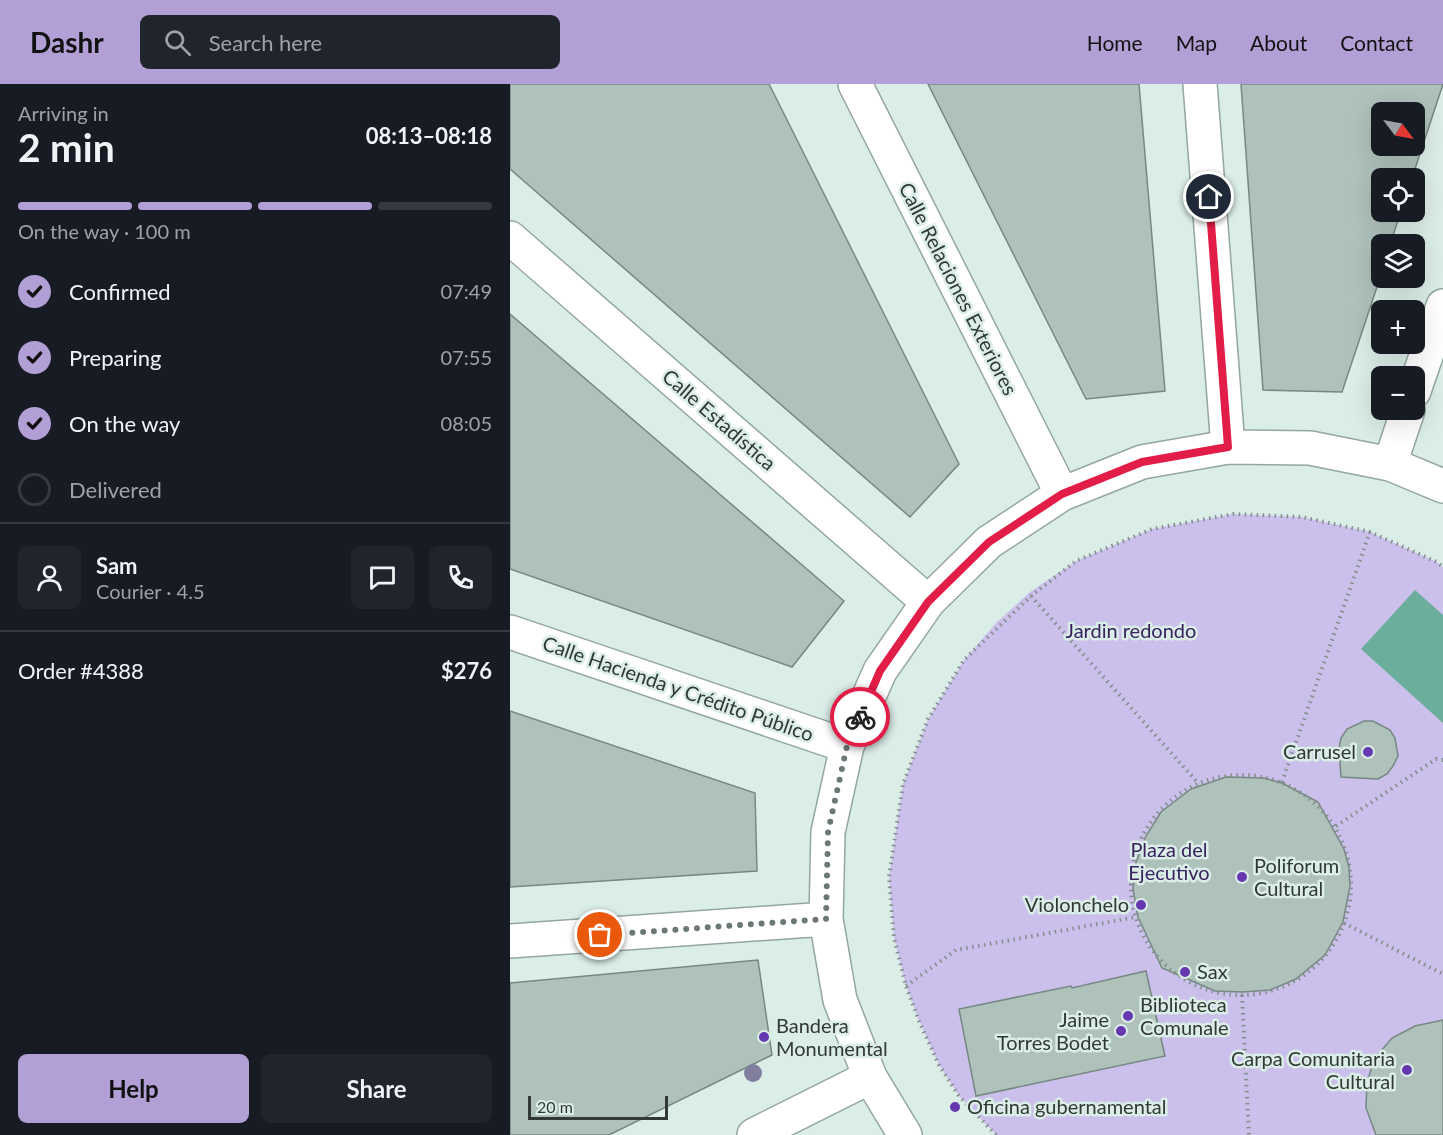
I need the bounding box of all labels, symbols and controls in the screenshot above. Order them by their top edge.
search box [140,15,560,69]
text: Dashr [30,25,104,59]
icon: search [161,26,194,59]
text: Search here [209,29,322,56]
text: Home [1087,30,1143,55]
text: Map [1176,30,1217,55]
text: About [1250,30,1307,55]
text: Contact [1340,30,1413,55]
text: Arriving in [18,101,109,125]
north arrow [1371,102,1425,156]
map controls [1371,102,1425,420]
text: 08:13–08:18 [366,122,492,149]
text: 2 min [18,124,115,170]
button: locate [1371,168,1425,222]
pin [1183,171,1234,222]
street label: Calle Relaciones Exteriores [895,178,1023,399]
icon: home [1192,180,1225,213]
text: On the way · 100 m [18,219,191,243]
button: layers [1371,234,1425,288]
icon: check [18,275,51,308]
text: Confirmed [69,278,171,305]
text: 07:49 [441,279,492,303]
button: + [1371,300,1425,354]
icon: check [18,341,51,374]
text: Preparing [69,344,161,371]
text: 07:55 [441,345,492,369]
street label: Calle Estadística [658,364,781,475]
button: − [1371,366,1425,420]
icon: check [18,407,51,440]
text: On the way [69,410,180,437]
text: 08:05 [441,411,492,435]
text: Delivered [69,476,162,503]
button: person [18,546,81,609]
button: chat [351,546,414,609]
button: phone [429,546,492,609]
text: Sam [96,552,138,579]
text: Courier · 4.5 [96,579,205,603]
park label: Jardin redondo [1066,618,1196,642]
street label: Calle Hacienda y Crédito Público [540,630,817,746]
text: Order #4388 [18,657,144,684]
text: $276 [441,657,492,684]
courier [830,687,890,747]
icon: bike [844,701,877,734]
place label: Carrusel [1283,739,1356,763]
marker: Carrusel [1361,745,1375,759]
park label: Plaza del Ejecutivo [1128,837,1210,884]
place label: Poliforum Cultural [1254,853,1339,900]
marker: Poliforum Cultural [1235,870,1249,884]
place label: Violonchelo [1025,892,1129,916]
marker: Violonchelo [1134,898,1148,912]
pin [574,909,625,960]
icon: bag [583,918,616,951]
place label: Sax [1197,959,1228,983]
marker: Sax [1178,965,1192,979]
place label: Biblioteca Comunale [1140,992,1228,1039]
place label: Jaime Torres Bodet [997,1007,1109,1054]
marker: Biblioteca Comunale [1121,1009,1135,1023]
place label: Bandera Monumental [776,1013,888,1060]
marker: Jaime Torres Bodet [1114,1024,1128,1038]
marker: Bandera Monumental [757,1030,771,1044]
place label: Carpa Comunitaria Cultural [1231,1046,1395,1093]
button: Help [18,1054,249,1123]
button: Share [261,1054,492,1123]
marker: Carpa Comunitaria Cultural [1400,1063,1414,1077]
scale bar [528,1093,668,1120]
place label: Oficina gubernamental [967,1094,1167,1118]
text: 20 m [537,1097,573,1116]
marker: Oficina gubernamental [948,1100,962,1114]

